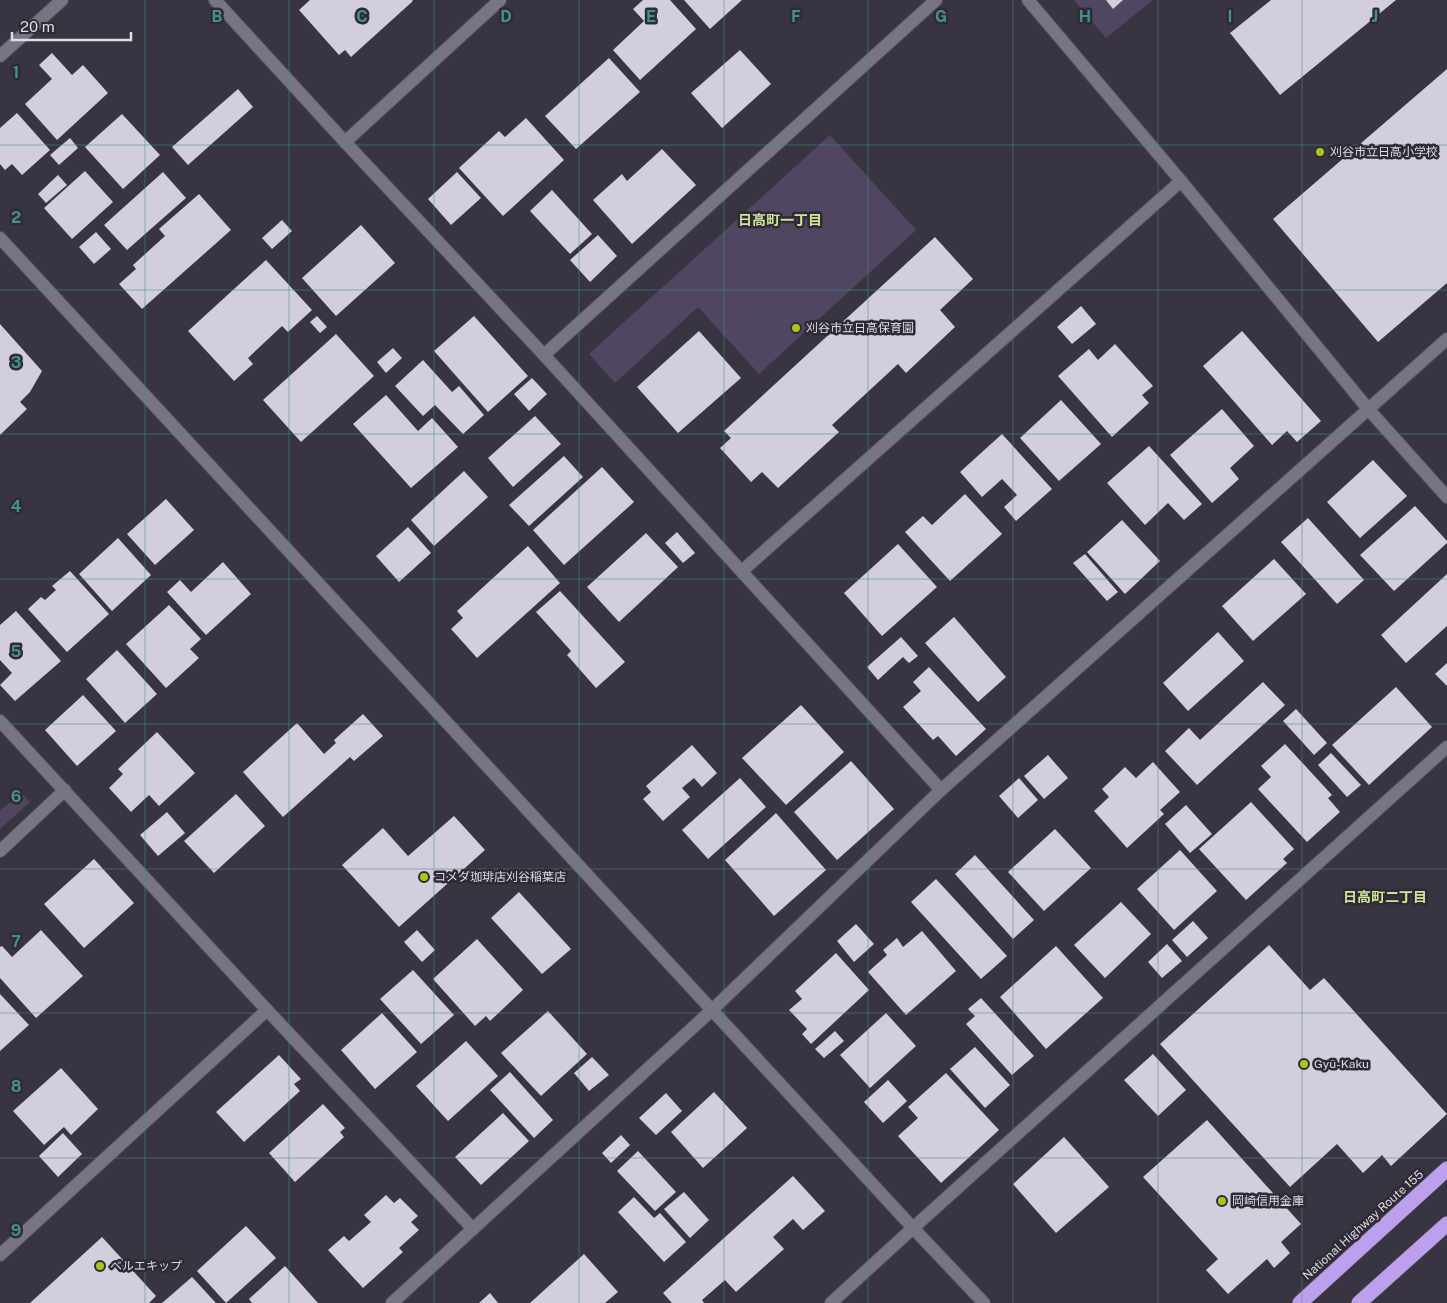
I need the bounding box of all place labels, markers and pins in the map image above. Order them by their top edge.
place label: 刈谷市立日高小学校 [1330,145,1438,159]
marker: 刈谷市立日高小学校 [1314,146,1326,158]
place label: 刈谷市立日高保育園 [806,321,914,335]
marker: 刈谷市立日高保育園 [790,322,802,334]
place label: コメダ珈琲店刈谷稲葉店 [434,870,566,884]
marker: コメダ珈琲店刈谷稲葉店 [418,871,430,883]
place label: Gyū-Kaku [1314,1057,1369,1071]
marker: Gyū-Kaku [1298,1058,1310,1070]
place label: 岡崎信用金庫 [1232,1194,1304,1208]
marker: 岡崎信用金庫 [1216,1195,1228,1207]
place label: ベルエキップ [110,1259,182,1273]
marker: ベルエキップ [94,1260,106,1272]

